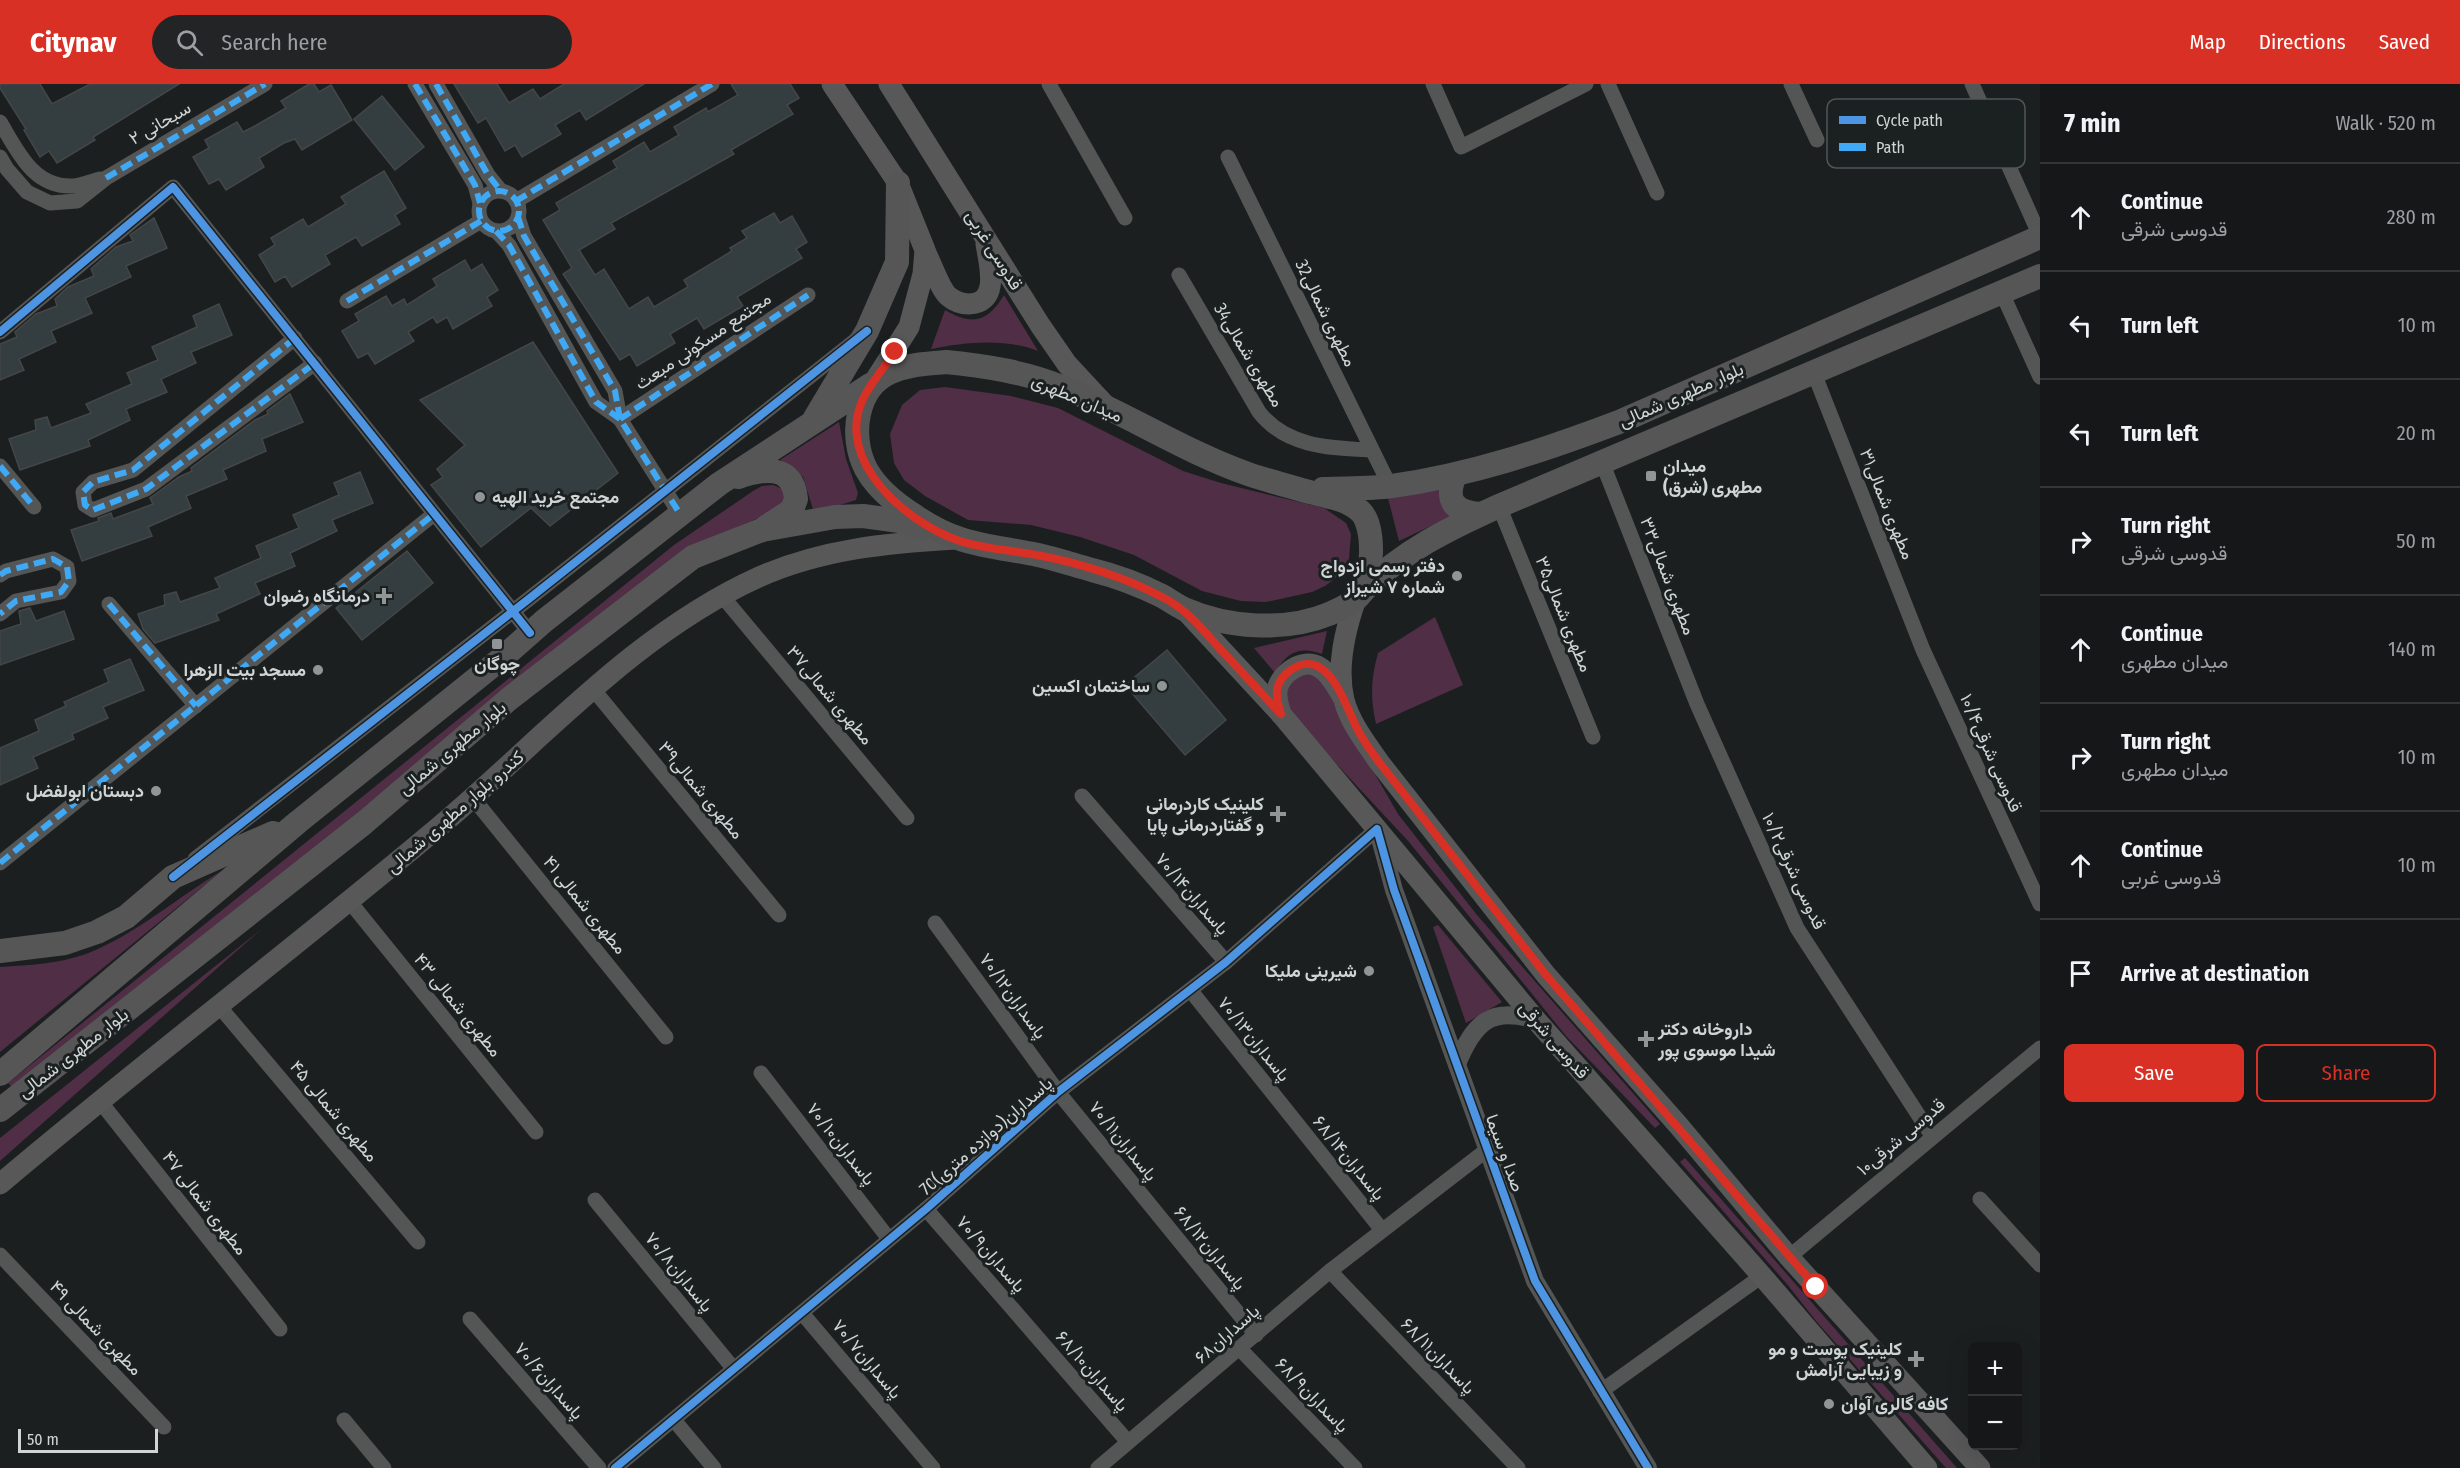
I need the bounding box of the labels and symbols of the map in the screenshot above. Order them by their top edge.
street label: سبحانی ۲ [125,97,195,149]
legend [1827,99,2025,168]
text: Cycle path [1876,111,1943,130]
text: Path [1876,138,1905,157]
street label: قدوسی غربی [961,206,1027,294]
street label: 32مطهرى شمالى [1291,256,1361,370]
street label: مجتمع مسکونی مبعث [631,287,776,396]
street label: 34مطهرى شمالى [1209,299,1289,411]
route end [881,338,907,364]
street label: بلوار مطهرى شمالى [1615,358,1747,432]
street label: میدان مطهری [1028,369,1126,427]
street label: مطهرى شمالى۳۱ [1855,445,1919,563]
place label: میدان مطهری (شرق) [1663,455,1763,498]
marker: میدان مطهری (شرق) [1644,469,1658,483]
place label: مجتمع خرید الهیه [492,486,620,509]
marker: مجتمع خرید الهیه [473,490,487,504]
street label: مطهرى شمالى۳۳ [1635,514,1701,638]
street label: مطهرى شمالى۳۵ [1531,553,1597,675]
place label: دفتر رسمی ازدواج شماره ۷ شیراز [1321,555,1445,598]
marker: دفتر رسمی ازدواج شماره ۷ شیراز [1450,569,1464,583]
place label: درمانگاه رضوان [264,585,370,607]
marker: درمانگاه رضوان [375,587,393,605]
marker: چوگان [490,637,504,651]
street label: مطهرى شمالى۳۷ [782,641,878,749]
place label: چوگان [474,653,520,676]
place label: مسجد بیت الزهرا [184,659,306,681]
marker: مسجد بیت الزهرا [311,663,325,677]
place label: ساختمان اکسین [1032,675,1150,697]
marker: ساختمان اکسین [1155,679,1169,693]
street label: قدوسی شرقی۱۰/۴ [1955,690,2027,816]
street label: بلوار مطهری شمالی [393,696,511,800]
street label: مطهرى شمالى۳۹ [654,736,748,844]
street label: کندرو بلوار مطهری شمالی [381,746,529,878]
place label: دبستان ابولفضل [26,780,144,802]
marker: دبستان ابولفضل [149,784,163,798]
place label: کلینیک کاردرمانی و گفتاردرمانی پایا [1146,793,1264,837]
marker: کلینیک کاردرمانی و گفتاردرمانی پایا [1269,805,1287,823]
street label: قدوسی شرقی۱۰/۲ [1757,809,1831,933]
street label: پاسداران۷۰/۱۴ [1150,848,1234,940]
street label: ۴۱ مطهرى شمالى [539,851,631,959]
street label: مطهرى شمالى ۴۳ [409,949,507,1061]
street label: پاسداران۷۰/۱۲ [974,949,1052,1044]
place label: شیرینى ملیکا [1265,960,1357,982]
marker: شیرینى ملیکا [1362,964,1376,978]
street label: پاسداران۷۰/۱۳ [1212,992,1295,1087]
street label: قدوسی شرقی [1514,997,1594,1083]
street label: بلوار مطهری شمالی [13,1003,133,1103]
place label: داروخانه دکتر شیدا موسوی پور [1657,1018,1776,1062]
marker: داروخانه دکتر شیدا موسوی پور [1639,1032,1653,1046]
street label: مطهرى شمالى ۴۵ [285,1056,383,1166]
street label: 70پاسداران(دوازده متری) [915,1072,1058,1201]
street label: قدوسی شرقی۱۰ [1852,1094,1950,1180]
street label: پاسداران۷۰/۱۱ [1083,1097,1162,1186]
street label: پاسداران۷۰/۱۰ [801,1098,880,1190]
street label: پاسداران۶۸/۱۴ [1307,1111,1390,1206]
street label: صدا و سیما [1481,1111,1529,1195]
street label: مطهرى شمالى ۴۷ [158,1147,252,1259]
street label: پاسداران۶۸/۱۲ [1169,1201,1251,1295]
street label: پاسداران۷۰/۹ [951,1211,1030,1298]
street label: پاسداران۷۰/۸ [639,1227,718,1317]
route start [1802,1273,1828,1299]
street label: مطهرى شمالى ۴۹ [45,1276,147,1380]
street label: پاسداران۶۸ [1190,1300,1265,1369]
street label: پاسداران۶۸/۱۱ [1395,1313,1480,1399]
street label: پاسداران۷۰/۷ [827,1315,907,1404]
street label: پاسداران۶۸/۱۰ [1050,1326,1133,1417]
street label: پاسداران۷۰/۶ [509,1338,588,1425]
place label: کلینیک پوست و مو و زیبایی آرامش [1768,1338,1902,1381]
marker: کلینیک پوست و مو و زیبایی آرامش [1907,1350,1925,1368]
street label: پاسداران۶۸/۹ [1270,1353,1353,1438]
place label: کافه گالری آوان [1841,1393,1948,1415]
marker: کافه گالری آوان [1822,1397,1836,1411]
scale bar [18,1426,158,1454]

